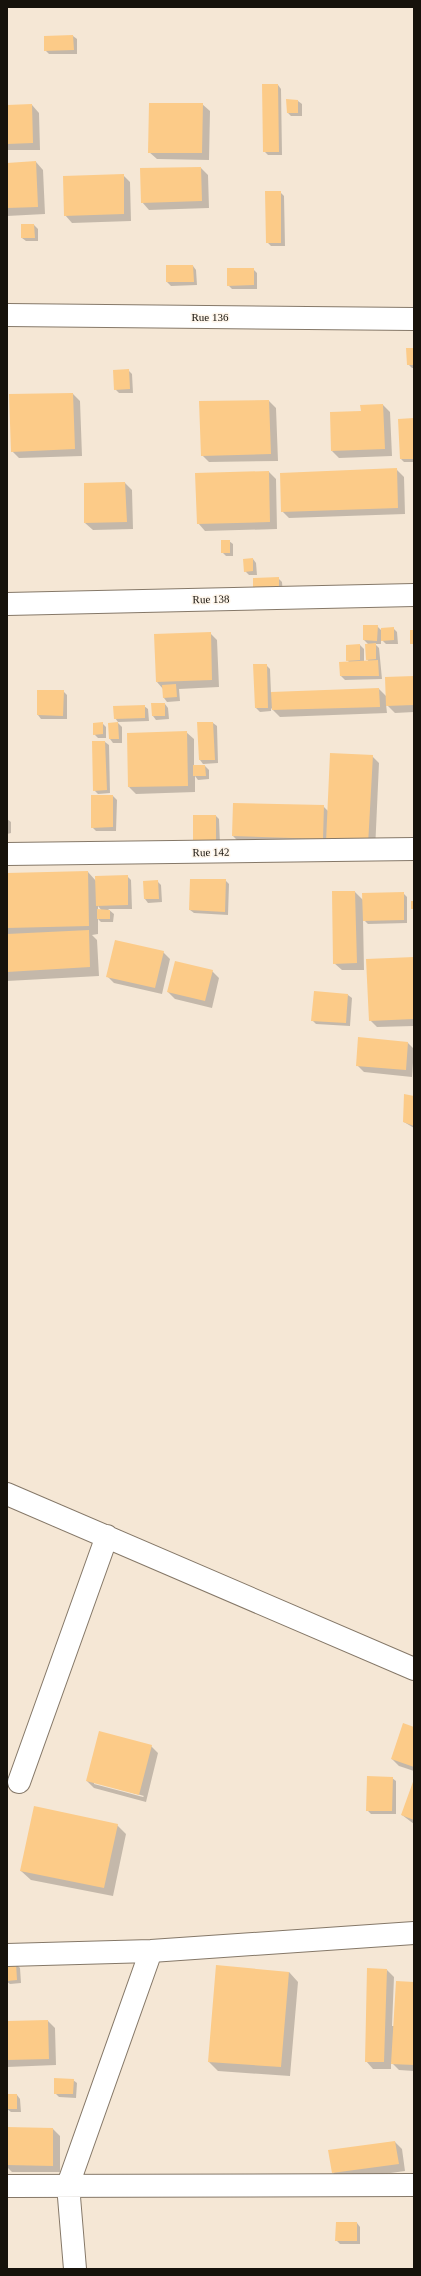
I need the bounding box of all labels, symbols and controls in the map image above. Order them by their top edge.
street label: Rue 136 [192,311,229,323]
street label: Rue 138 [192,593,230,605]
street label: Rue 142 [192,846,230,858]

